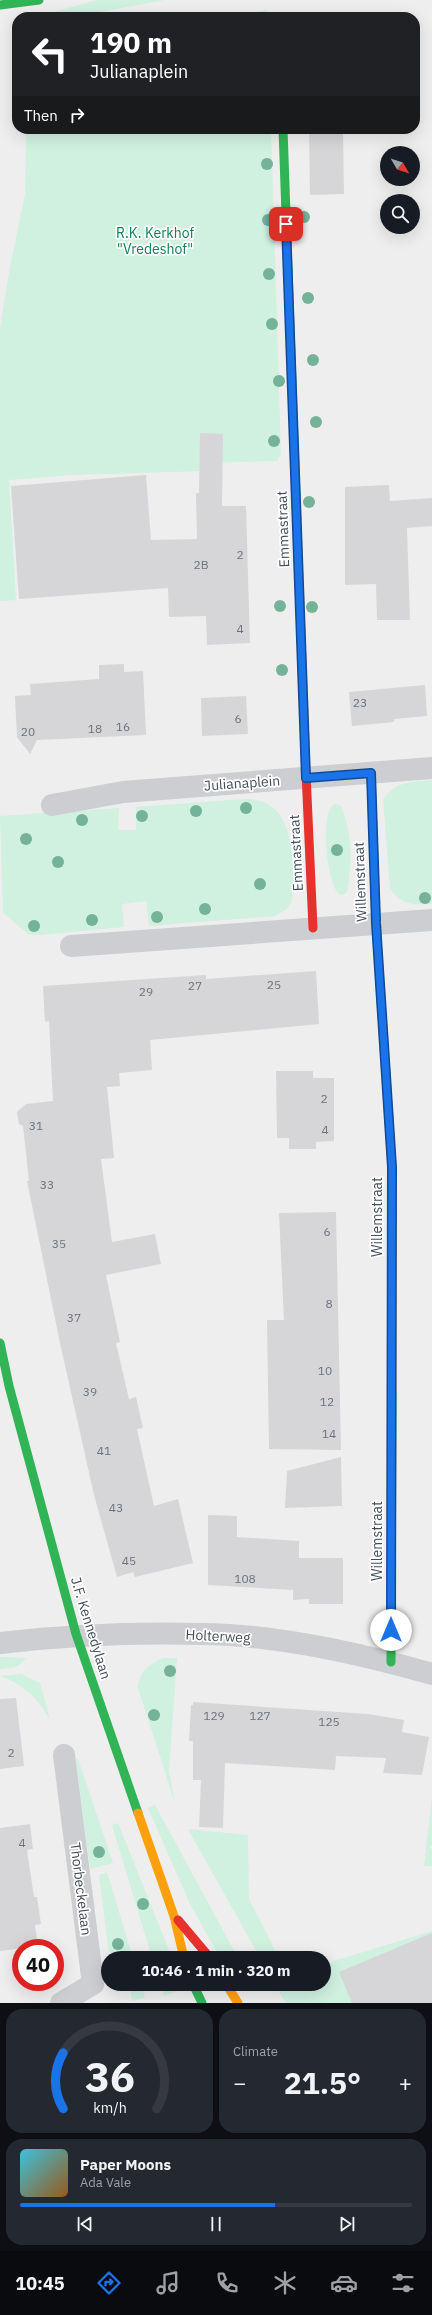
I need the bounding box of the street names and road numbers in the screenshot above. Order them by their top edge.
street label: Emmastraat [273,490,293,568]
street label: Julianaplein [203,771,281,795]
street label: Emmastraat [285,814,307,892]
street label: Willemstraat [350,842,370,922]
street label: Willemstraat [368,1177,386,1257]
street label: Willemstraat [368,1501,386,1581]
street label: J.F. Kennedylaan [67,1575,115,1681]
street label: Holterweg [185,1625,252,1647]
street label: Thorbeckelaan [66,1842,96,1936]

